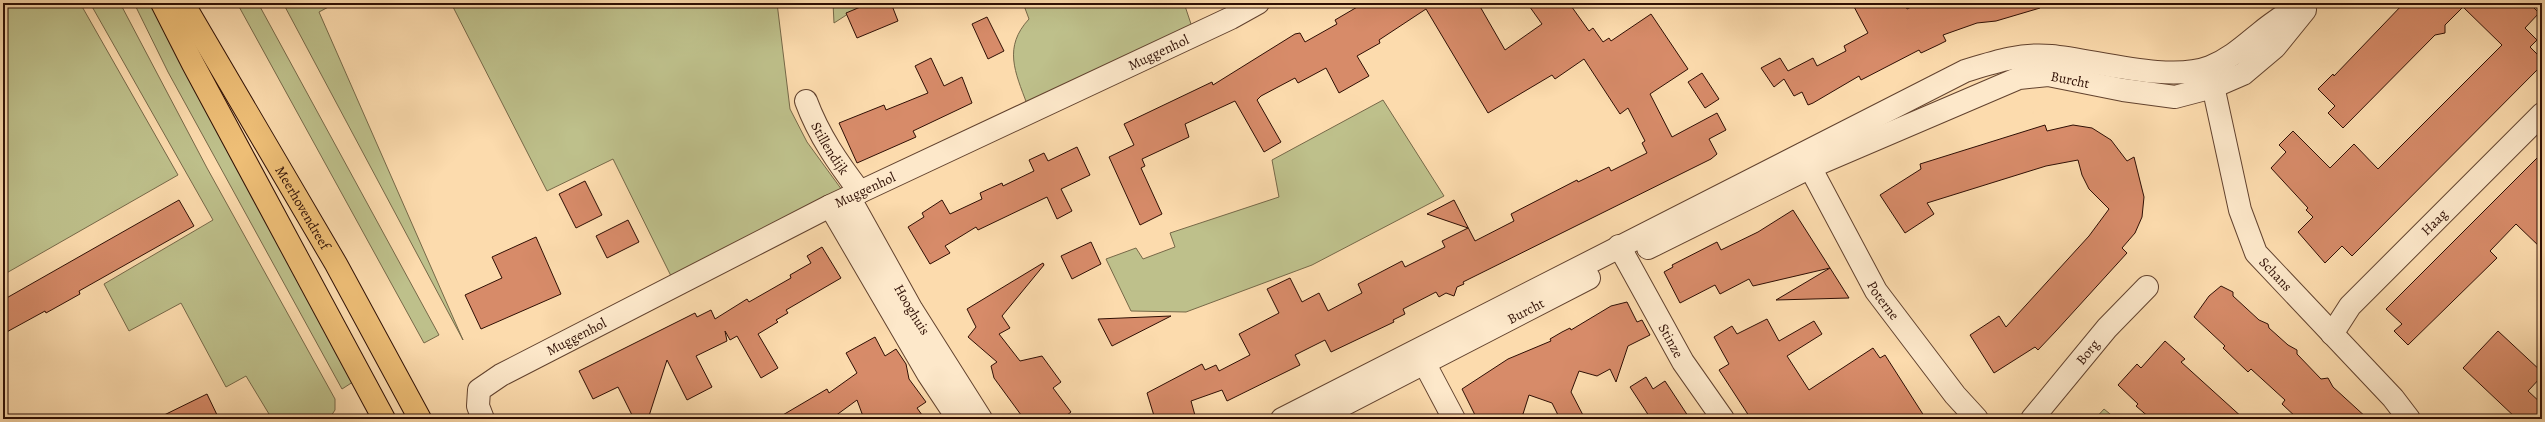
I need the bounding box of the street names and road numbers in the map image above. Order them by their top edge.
street label: Muggenhol [1125,29,1192,75]
street label: Burcht [2049,66,2092,93]
street label: Stillendijk [807,118,854,178]
street label: Meerhovendreef [271,162,336,255]
street label: Muggenhol [831,167,899,212]
street label: Haag [2416,205,2451,240]
street label: Schans [2255,253,2297,295]
street label: Poterne [1863,277,1904,324]
street label: Hooghuis [890,281,935,338]
street label: Burcht [1504,293,1548,328]
street label: Muggenhol [543,313,610,360]
street label: Stinze [1654,320,1688,361]
street label: Borg [2071,335,2103,369]

